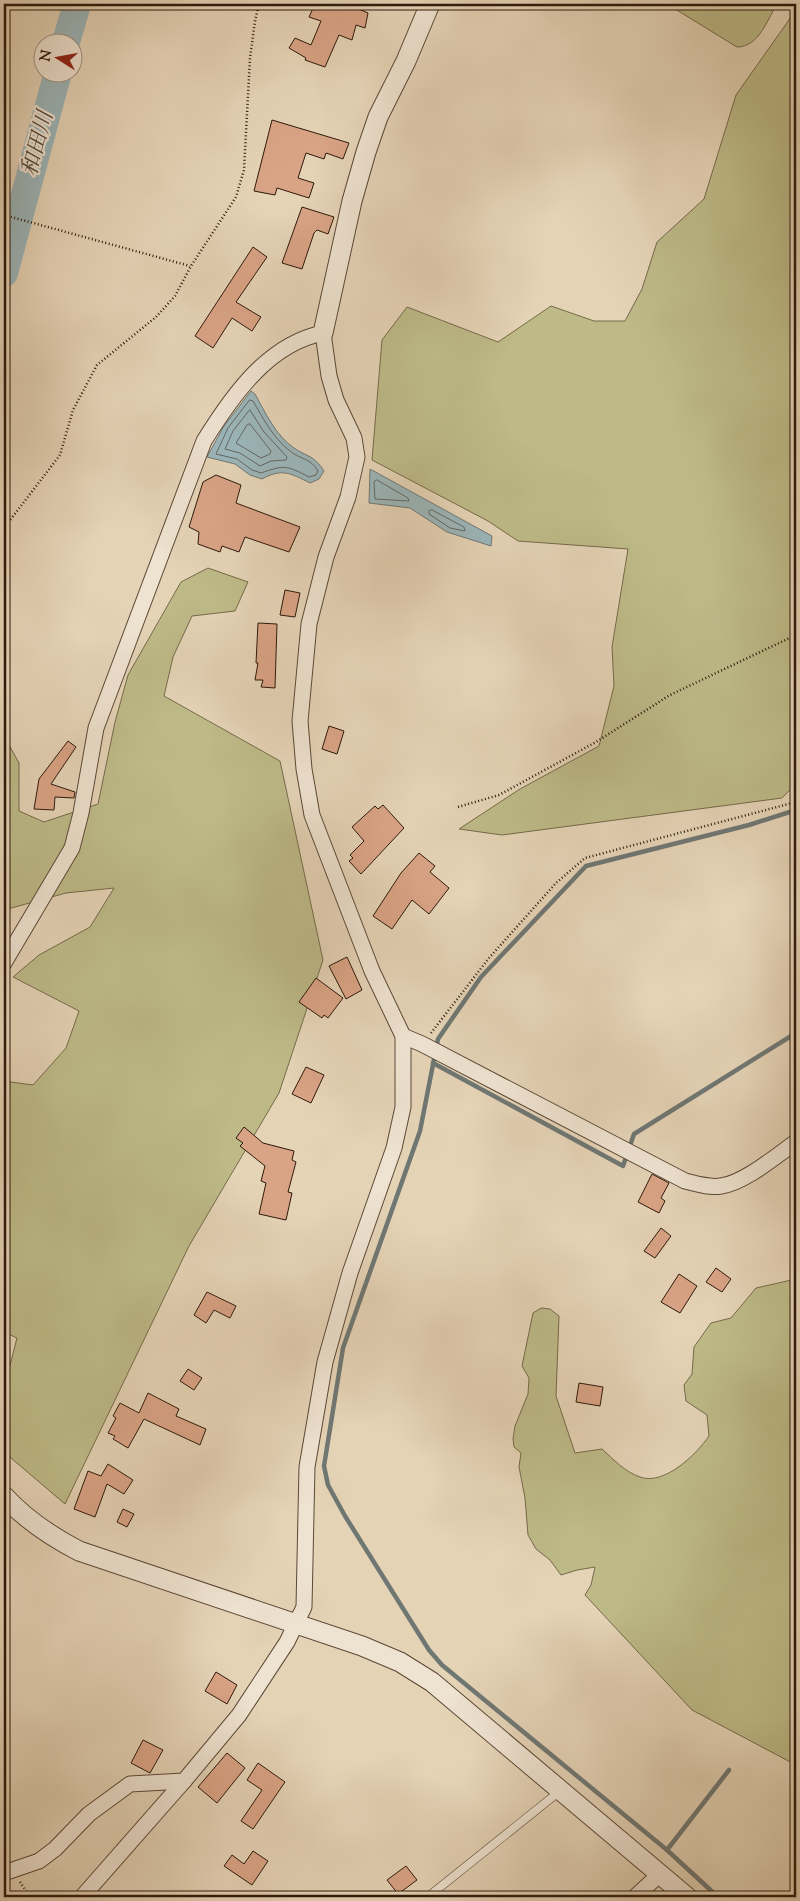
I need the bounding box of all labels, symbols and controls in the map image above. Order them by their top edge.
north arrow [32,32,82,82]
text: N [36,49,58,63]
water label: 和田川 [15,106,64,180]

